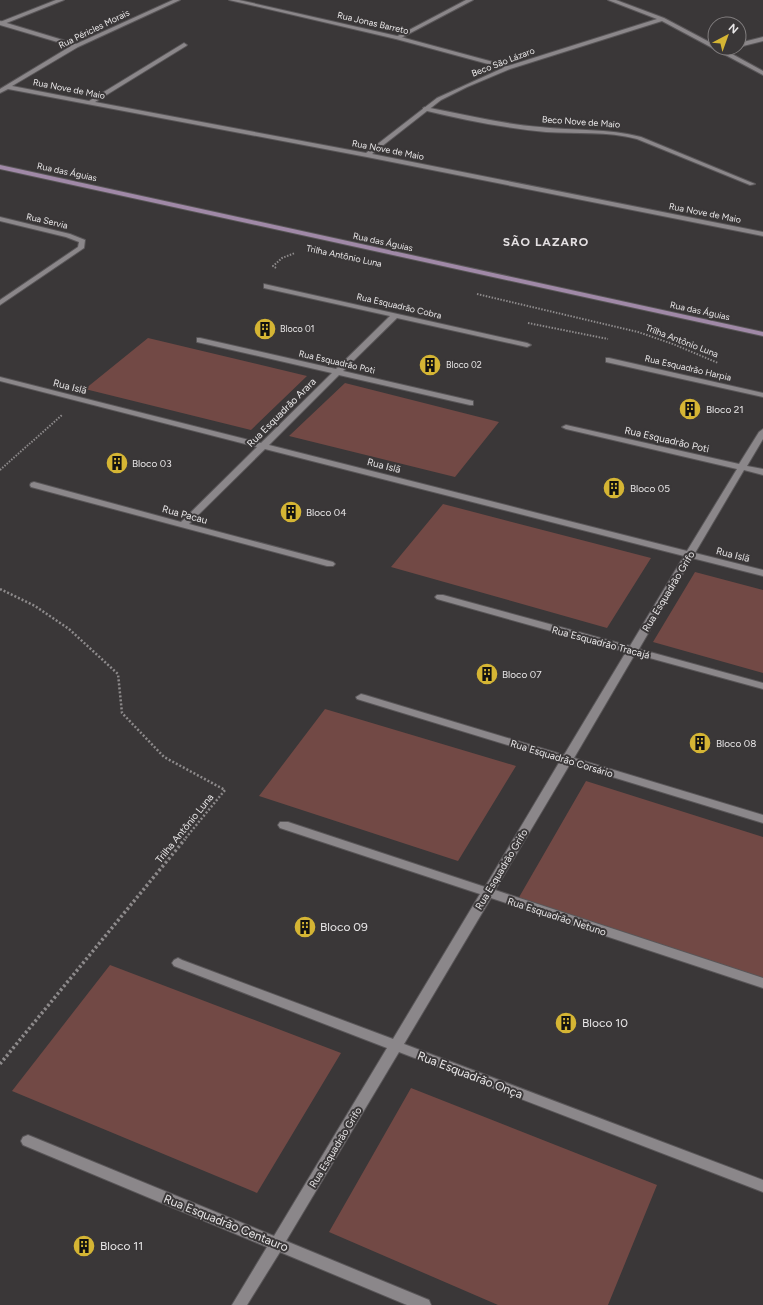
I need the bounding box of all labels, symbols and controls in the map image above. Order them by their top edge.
street label: Rua Péricles Morais [57,7,131,50]
street label: Rua Jonas Barreto [336,9,410,36]
north arrow [707,16,747,56]
text: N [726,21,741,37]
street label: Beco São Lázaro [470,44,536,79]
street label: Rua Nove de Maio [32,76,106,101]
street label: Beco Nove de Maio [542,113,621,130]
street label: Rua Nove de Maio [351,137,425,162]
street label: Rua das Águias [36,160,98,183]
street label: Rua Nove de Maio [668,200,742,225]
street label: Rua Servia [25,210,69,231]
street label: Rua das Águias [352,230,414,253]
district label: SÃO LAZARO [503,235,589,249]
street label: Trilha Antônio Luna [305,242,383,269]
street label: Rua Esquadrão Cobra [356,290,443,321]
street label: Rua das Águias [669,299,731,322]
building icon: Bloco 01 [252,316,278,342]
street label: Trilha Antônio Luna [644,322,721,360]
place label: Bloco 01 [280,323,315,334]
street label: Rua Esquadrão Poti [298,347,376,376]
building icon: Bloco 02 [417,352,443,378]
street label: Rua Esquadrão Harpia [644,352,733,383]
place label: Bloco 02 [446,359,482,370]
street label: Rua Esquadrão Arara [244,375,319,450]
street label: Rua Islã [52,376,88,397]
building icon: Bloco 21 [677,396,703,422]
place label: Bloco 21 [706,403,744,416]
street label: Rua Esquadrão Poti [623,423,711,456]
building icon: Bloco 03 [104,450,130,476]
street label: Rua Islã [366,455,402,476]
place label: Bloco 03 [132,457,172,470]
building icon: Bloco 05 [601,475,627,501]
place label: Bloco 05 [630,482,670,495]
building icon: Bloco 04 [278,499,304,525]
street label: Rua Pacau [161,502,209,527]
place label: Bloco 04 [306,506,346,519]
street label: Rua Islã [715,544,751,565]
street label: Rua Esquadrão Grifo [639,548,698,634]
street label: Rua Esquadrão Tracajá [550,623,651,662]
building icon: Bloco 07 [474,661,500,687]
place label: Bloco 07 [502,668,542,681]
building icon: Bloco 08 [687,730,713,756]
street label: Rua Esquadrão Corsário [509,737,615,780]
place label: Bloco 08 [716,737,756,750]
street label: Trilha Antônio Luna [152,791,216,866]
street label: Rua Esquadrão Grifo [472,826,531,912]
street label: Rua Esquadrão Netuno [506,894,608,939]
building icon: Bloco 09 [292,914,318,940]
place label: Bloco 09 [320,920,368,934]
building icon: Bloco 10 [553,1010,579,1036]
place label: Bloco 10 [582,1016,628,1030]
street label: Rua Esquadrão Onça [415,1048,525,1102]
street label: Rua Esquadrão Grifo [306,1104,365,1190]
street label: Rua Esquadrão Centauro [162,1192,290,1254]
building icon: Bloco 11 [71,1233,97,1259]
place label: Bloco 11 [100,1239,143,1253]

